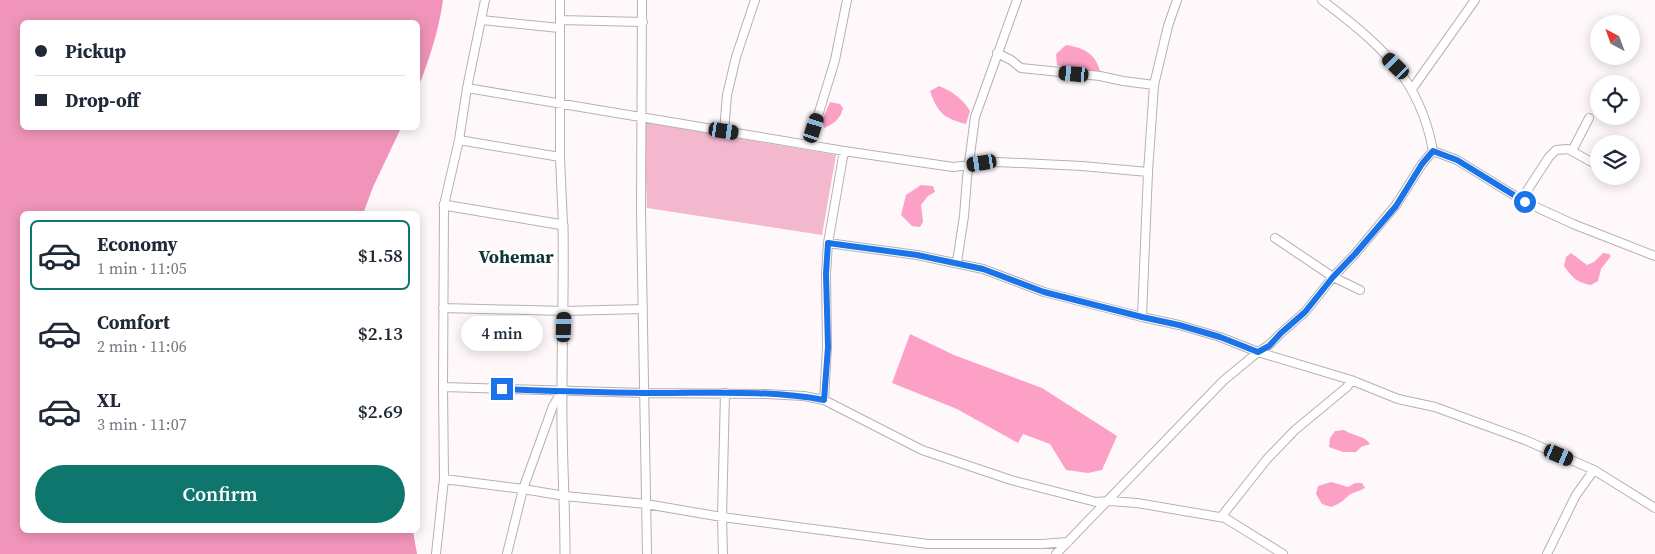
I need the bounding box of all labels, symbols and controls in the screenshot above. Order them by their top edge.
north arrow [1590,15,1640,65]
map controls [1590,15,1640,185]
text: Pickup [65,38,126,64]
car [1380,50,1412,82]
car [1058,65,1089,83]
button: locate [1590,75,1640,125]
text: Drop-off [65,87,139,113]
car [802,111,825,145]
car [708,121,739,141]
button: layers [1590,135,1640,185]
car [966,153,997,173]
route start [1514,191,1536,213]
text: Economy [97,231,178,257]
icon: car [37,233,82,278]
text: $1.58 [358,242,403,268]
district label: Vohemar [478,244,554,269]
text: 1 min · 11:05 [97,257,187,279]
text: Comfort [97,309,170,335]
icon: car [37,311,82,356]
car [555,312,572,342]
callout: 4 min [461,316,543,352]
text: $2.13 [358,320,403,346]
text: 4 min [481,322,523,344]
text: 2 min · 11:06 [97,335,187,357]
route end [491,378,513,400]
text: XL [97,387,120,413]
icon: car [37,389,82,434]
text: $2.69 [358,398,403,424]
text: 3 min · 11:07 [97,413,187,435]
car [1542,442,1575,468]
button: Confirm [35,465,405,523]

